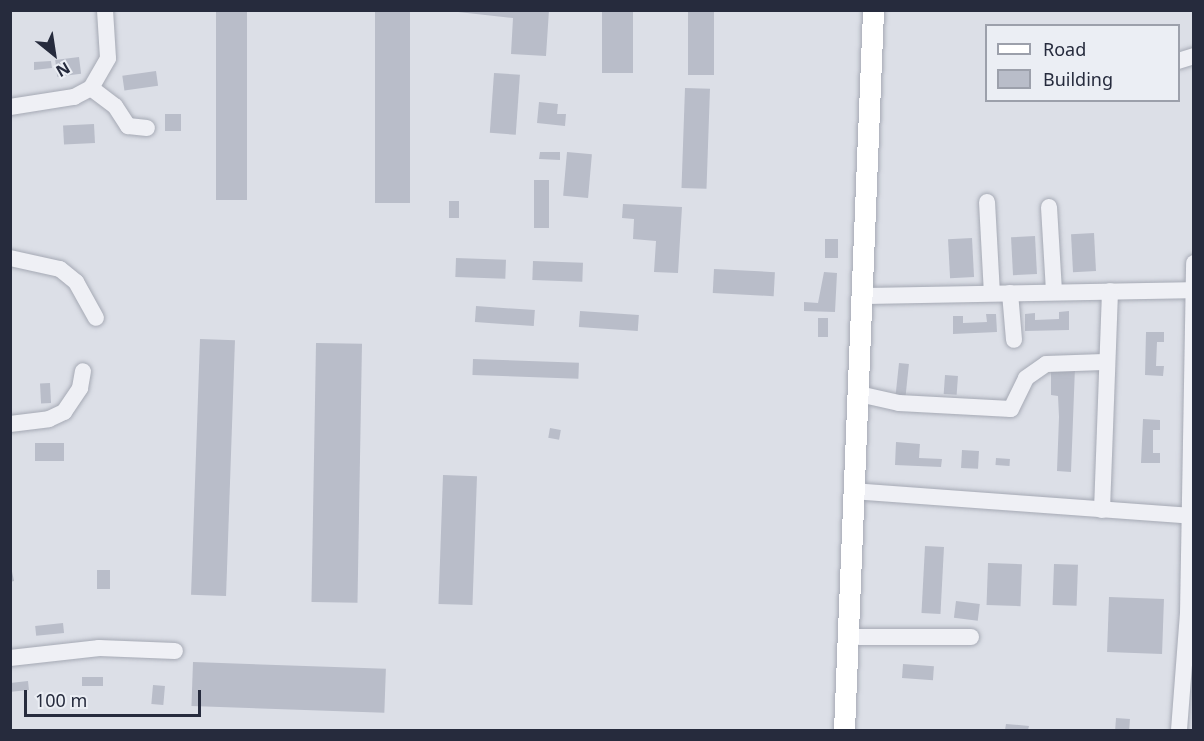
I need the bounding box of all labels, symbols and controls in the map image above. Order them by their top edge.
north arrow [24,24,84,84]
legend [985,24,1180,102]
text: Road [1043,37,1086,61]
text: N [52,57,74,82]
text: Building [1043,67,1113,91]
scale bar [27,678,204,716]
text: 100 m [35,688,87,712]

